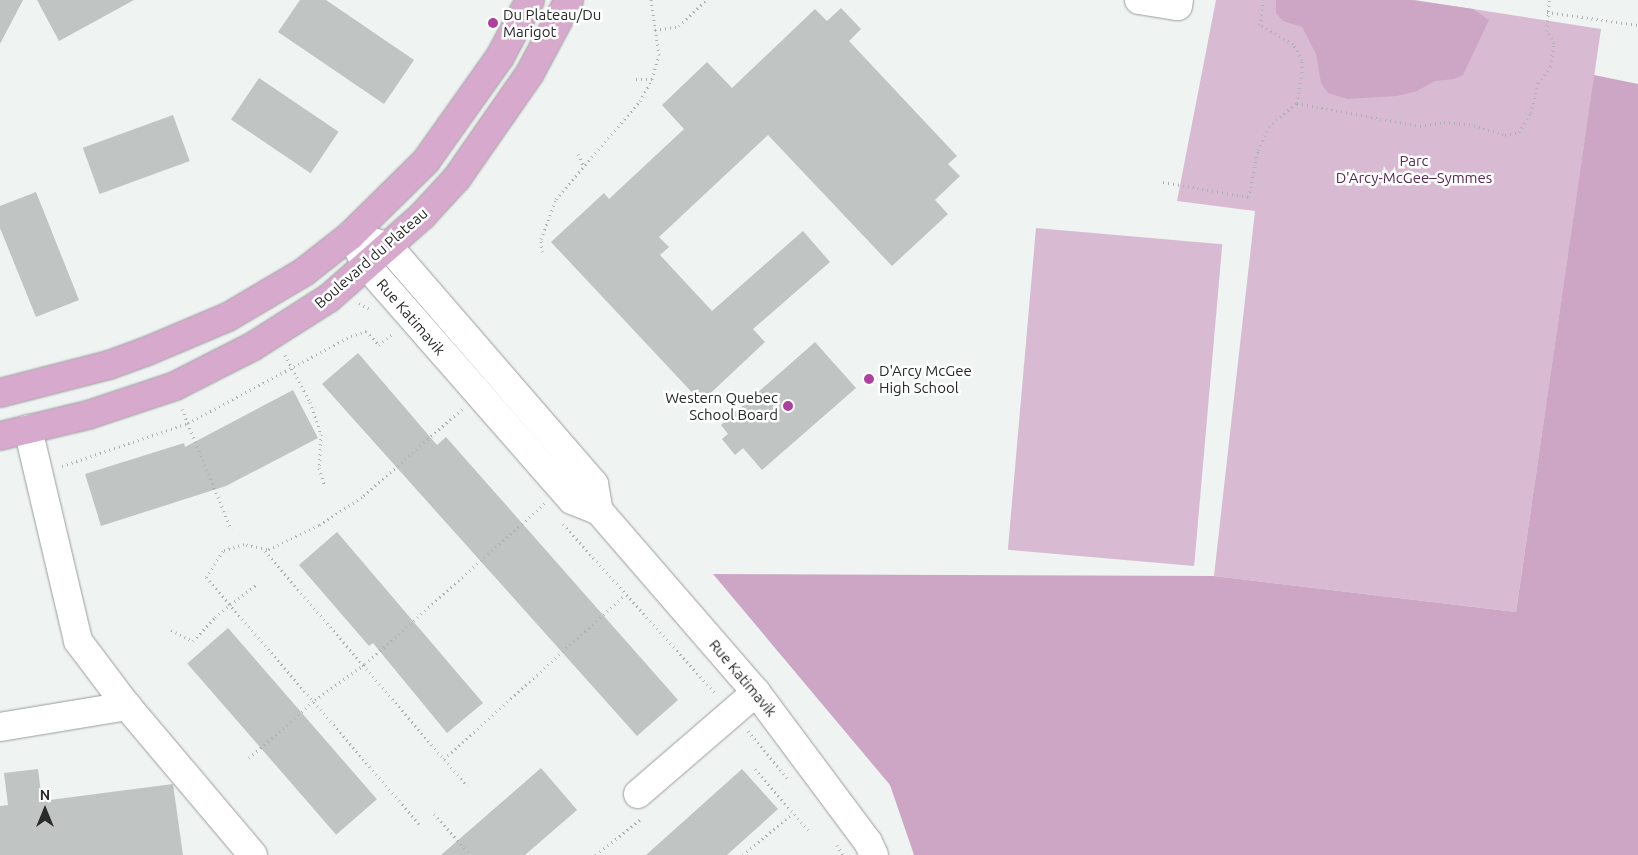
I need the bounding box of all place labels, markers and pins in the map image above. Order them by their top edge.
place label: Du Plateau/Du Marigot [503,5,601,40]
marker: Du Plateau/Du Marigot [487,17,499,29]
place label: D'Arcy McGee High School [879,361,972,396]
marker: D'Arcy McGee High School [863,373,875,385]
place label: Western Quebec School Board [665,388,778,423]
marker: Western Quebec School Board [782,400,794,412]

